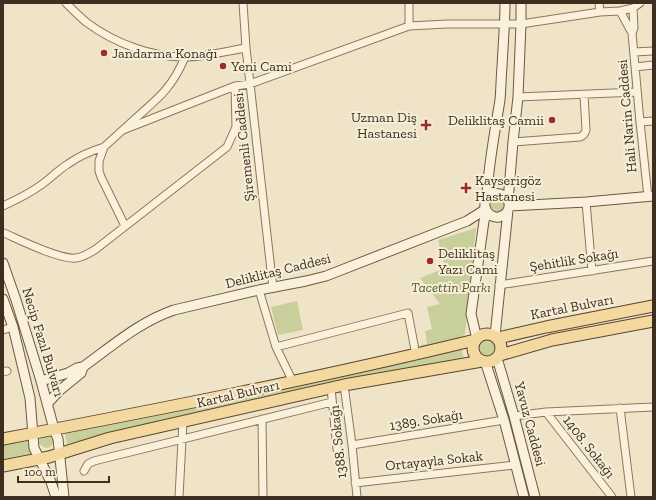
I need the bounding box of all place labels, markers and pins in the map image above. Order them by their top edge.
place label: Jandarma Konağı [112,45,217,62]
marker: Jandarma Konağı [99,48,109,58]
place label: Yeni Cami [230,58,292,75]
marker: Yeni Cami [218,61,228,71]
place label: Uzman Diş Hastanesi [351,109,417,142]
place label: Deliklitaş Camii [448,112,544,129]
marker: Deliklitaş Camii [547,115,557,125]
marker: Uzman Diş Hastanesi [420,119,432,131]
place label: Kayserigöz Hastanesi [475,172,542,205]
marker: Kayserigöz Hastanesi [460,182,472,194]
place label: Deliklitaş Yazı Cami [437,245,498,278]
marker: Deliklitaş Yazı Cami [425,256,435,266]

